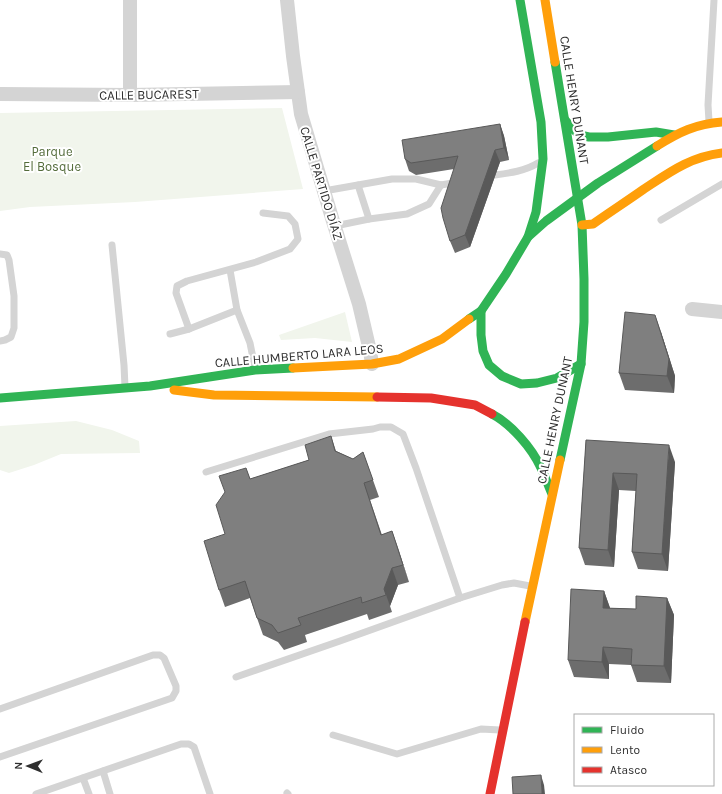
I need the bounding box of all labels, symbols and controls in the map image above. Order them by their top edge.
street label: CALLE HENRY DUNANT [557,35,592,166]
street label: CALLE BUCAREST [99,86,199,103]
street label: CALLE PARTIDO DÍAZ [297,124,348,242]
park label: Parque El Bosque [23,144,81,175]
street label: CALLE HUMBERTO LARA LEOS [214,341,384,370]
street label: CALLE HENRY DUNANT [534,355,575,485]
legend [574,714,714,786]
text: Fluido [610,723,644,737]
text: Lento [610,743,640,757]
north arrow [8,746,48,786]
text: N [12,762,25,770]
text: Atasco [610,763,647,777]

